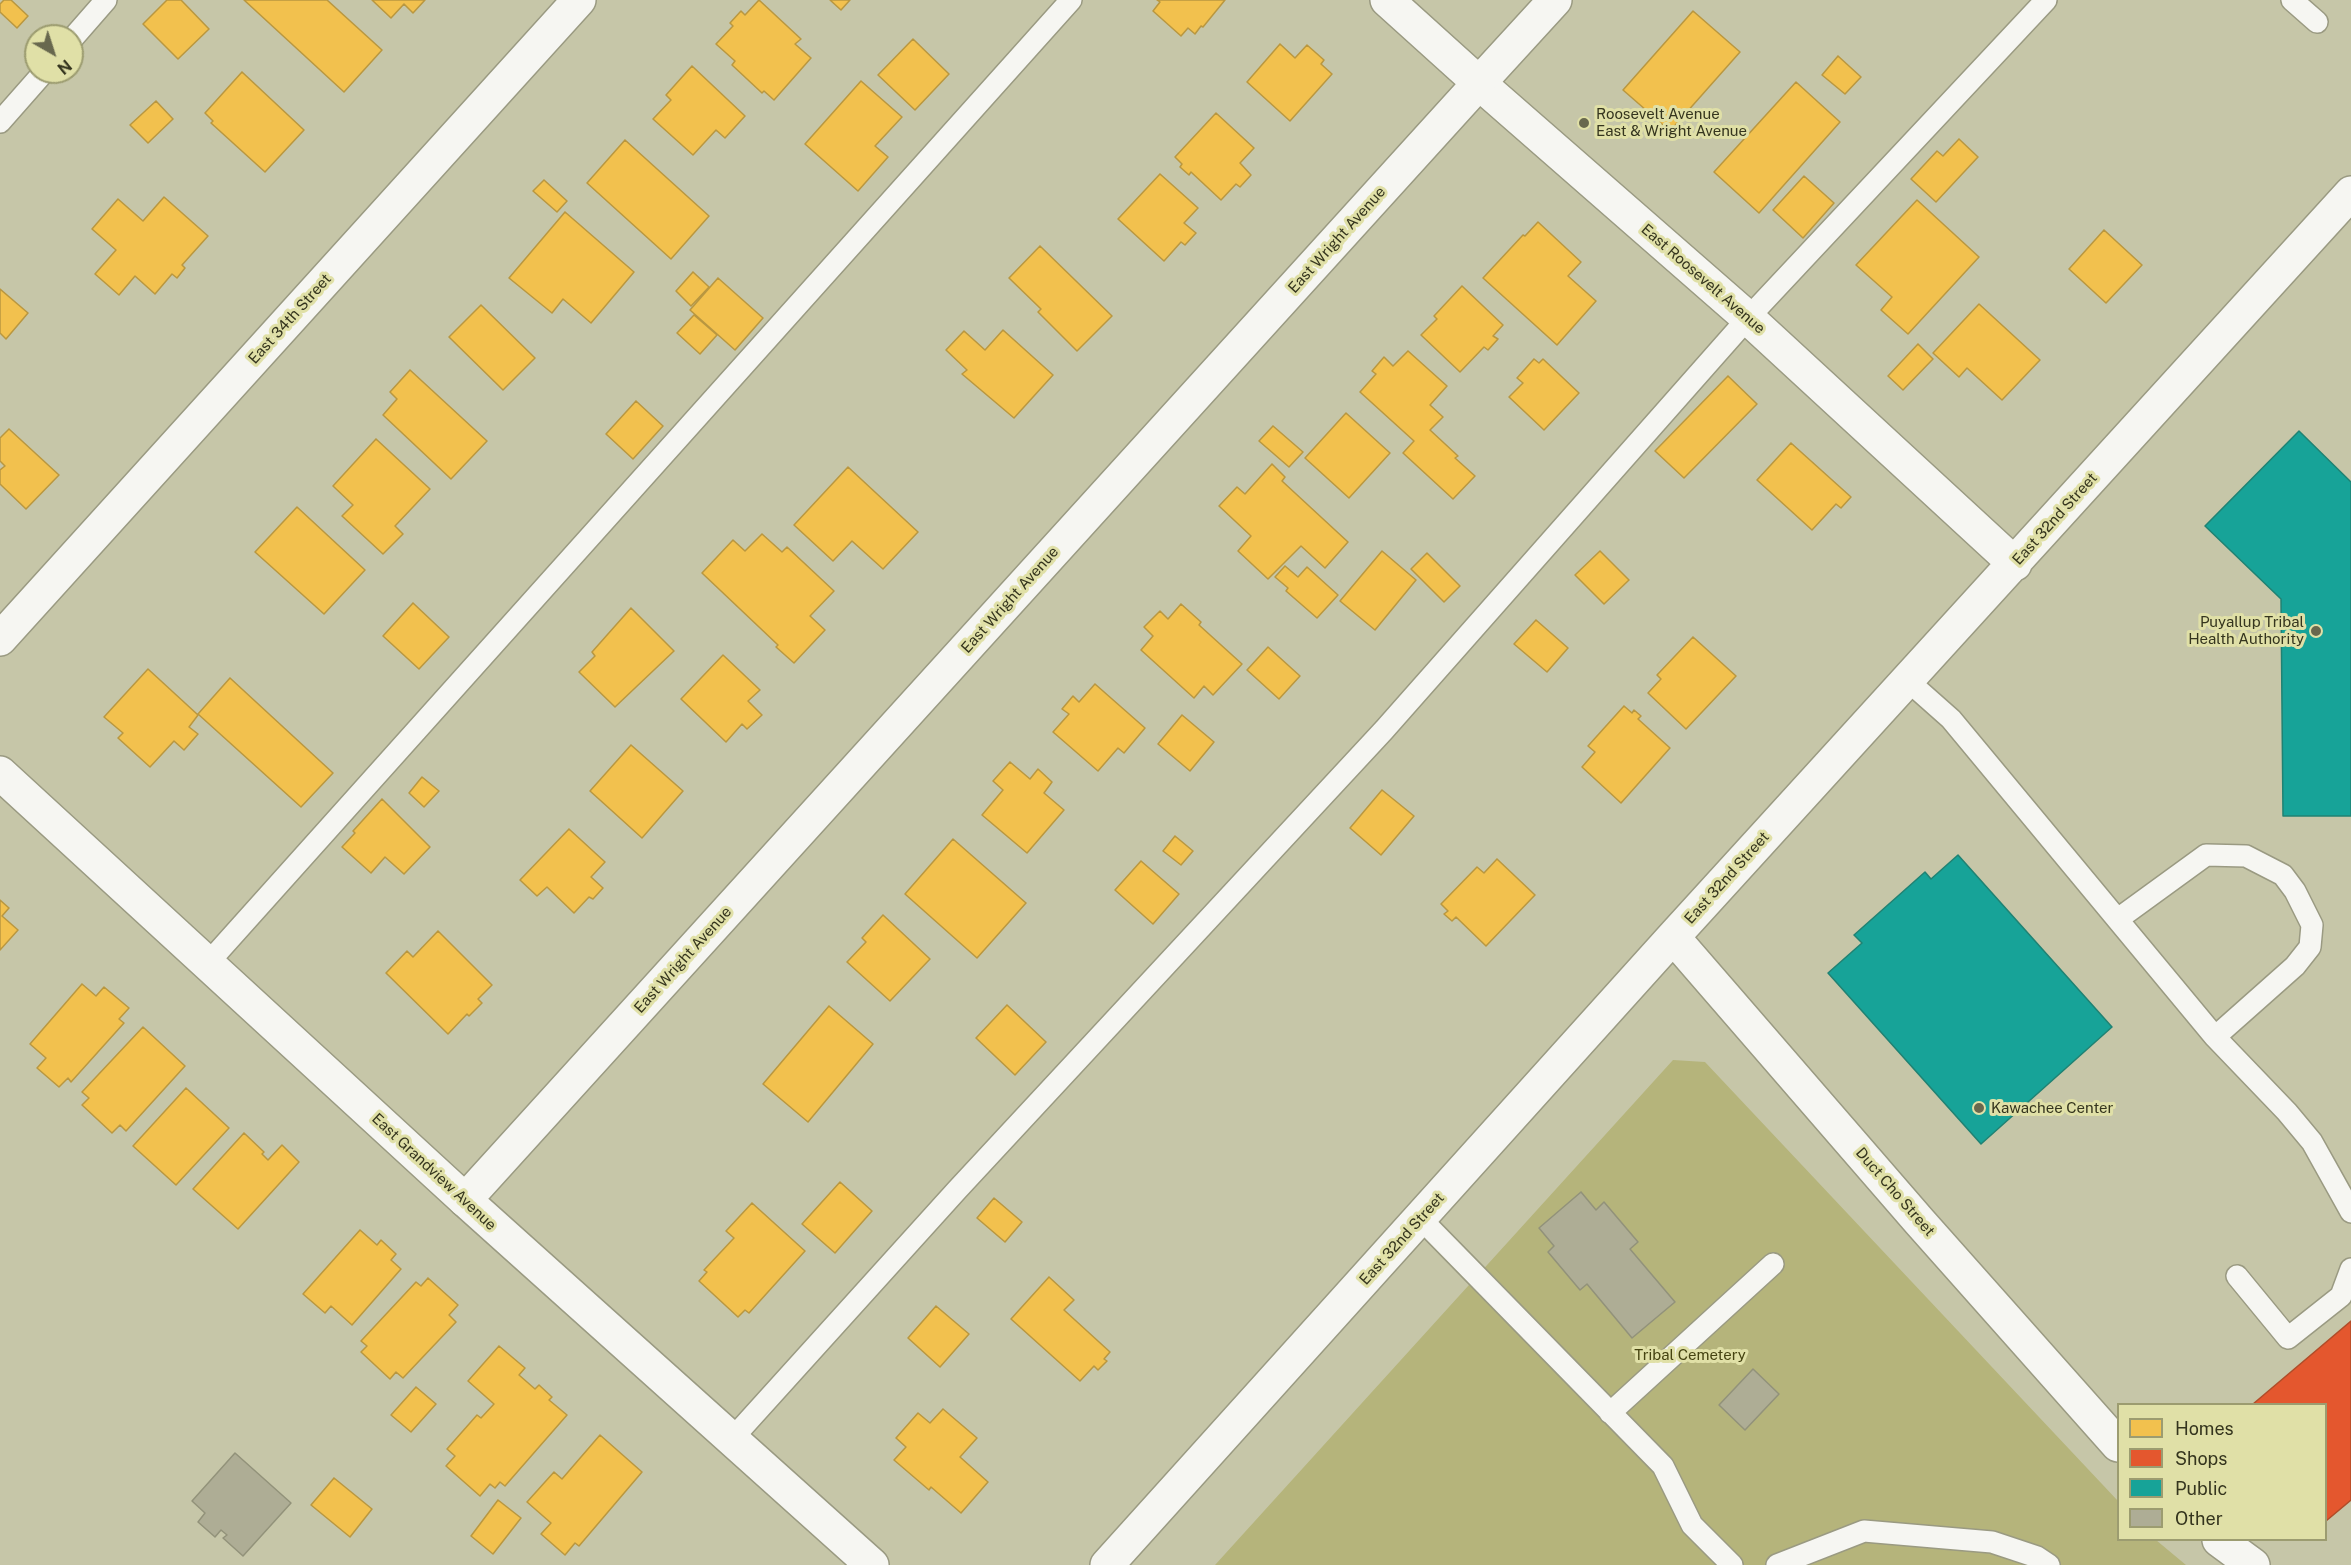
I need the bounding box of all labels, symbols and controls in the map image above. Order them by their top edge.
north arrow [24,24,84,84]
text: N [54,55,75,78]
place label: Roosevelt Avenue East & Wright Avenue [1596,105,1747,140]
marker: Roosevelt Avenue East & Wright Avenue [1577,116,1591,130]
street label: East Wright Avenue [1285,183,1389,297]
street label: East Roosevelt Avenue [1637,220,1769,338]
street label: East 34th Street [245,270,335,368]
street label: East 32nd Street [2009,469,2101,569]
street label: East Wright Avenue [958,543,1062,657]
place label: Puyallup Tribal Health Authority [2188,613,2304,648]
marker: Puyallup Tribal Health Authority [2309,624,2323,638]
street label: East 32nd Street [1681,828,1773,928]
street label: East Wright Avenue [631,903,735,1017]
place label: Kawachee Center [1991,1099,2113,1117]
marker: Kawachee Center [1972,1101,1986,1115]
street label: East Grandview Avenue [368,1110,500,1234]
street label: Duct Cho Street [1852,1144,1938,1240]
street label: East 32nd Street [1356,1189,1448,1289]
park label: Tribal Cemetery [1634,1346,1746,1364]
legend [2117,1403,2327,1541]
text: Homes [2175,1418,2234,1439]
text: Shops [2175,1448,2227,1469]
text: Public [2175,1478,2227,1499]
text: Other [2175,1508,2223,1529]

